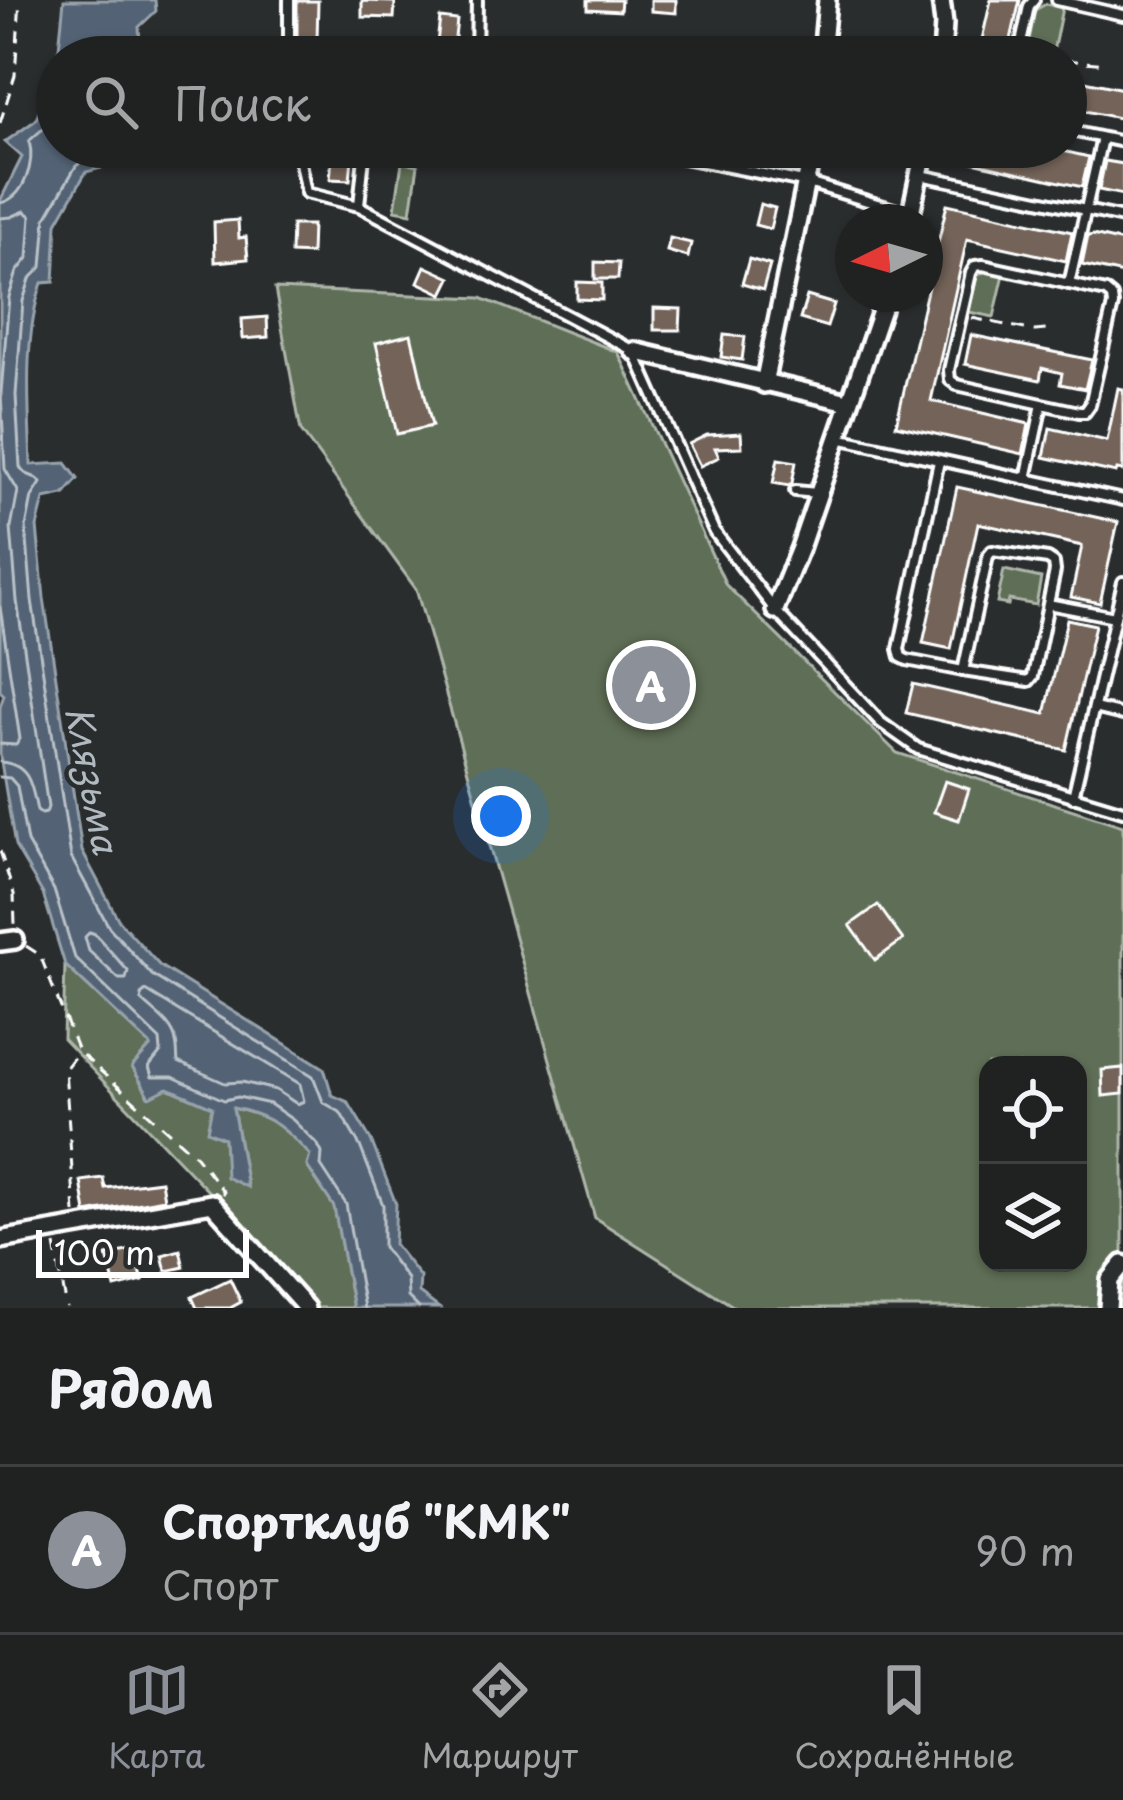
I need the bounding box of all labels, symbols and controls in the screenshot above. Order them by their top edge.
search box [36,36,1087,168]
text: Поиск [174,68,311,136]
icon: search [78,69,144,135]
north arrow [835,204,943,312]
pin: A [612,640,690,730]
water label: Клязьма [53,701,135,859]
your location [471,786,531,846]
map controls [979,1056,1087,1272]
button: locate [979,1056,1087,1164]
button: layers [979,1164,1087,1272]
scale bar [36,1224,249,1277]
text: 100 m [54,1226,155,1276]
text: Рядом [48,1348,214,1425]
text: Спортклуб "КМК" [162,1486,571,1554]
text: A [72,1520,102,1579]
text: 90 m [975,1520,1075,1579]
text: Спорт [162,1554,278,1613]
tab: Карта [108,1657,205,1779]
tab: Маршрут [422,1657,578,1779]
tab: Сохранённые [794,1657,1015,1779]

